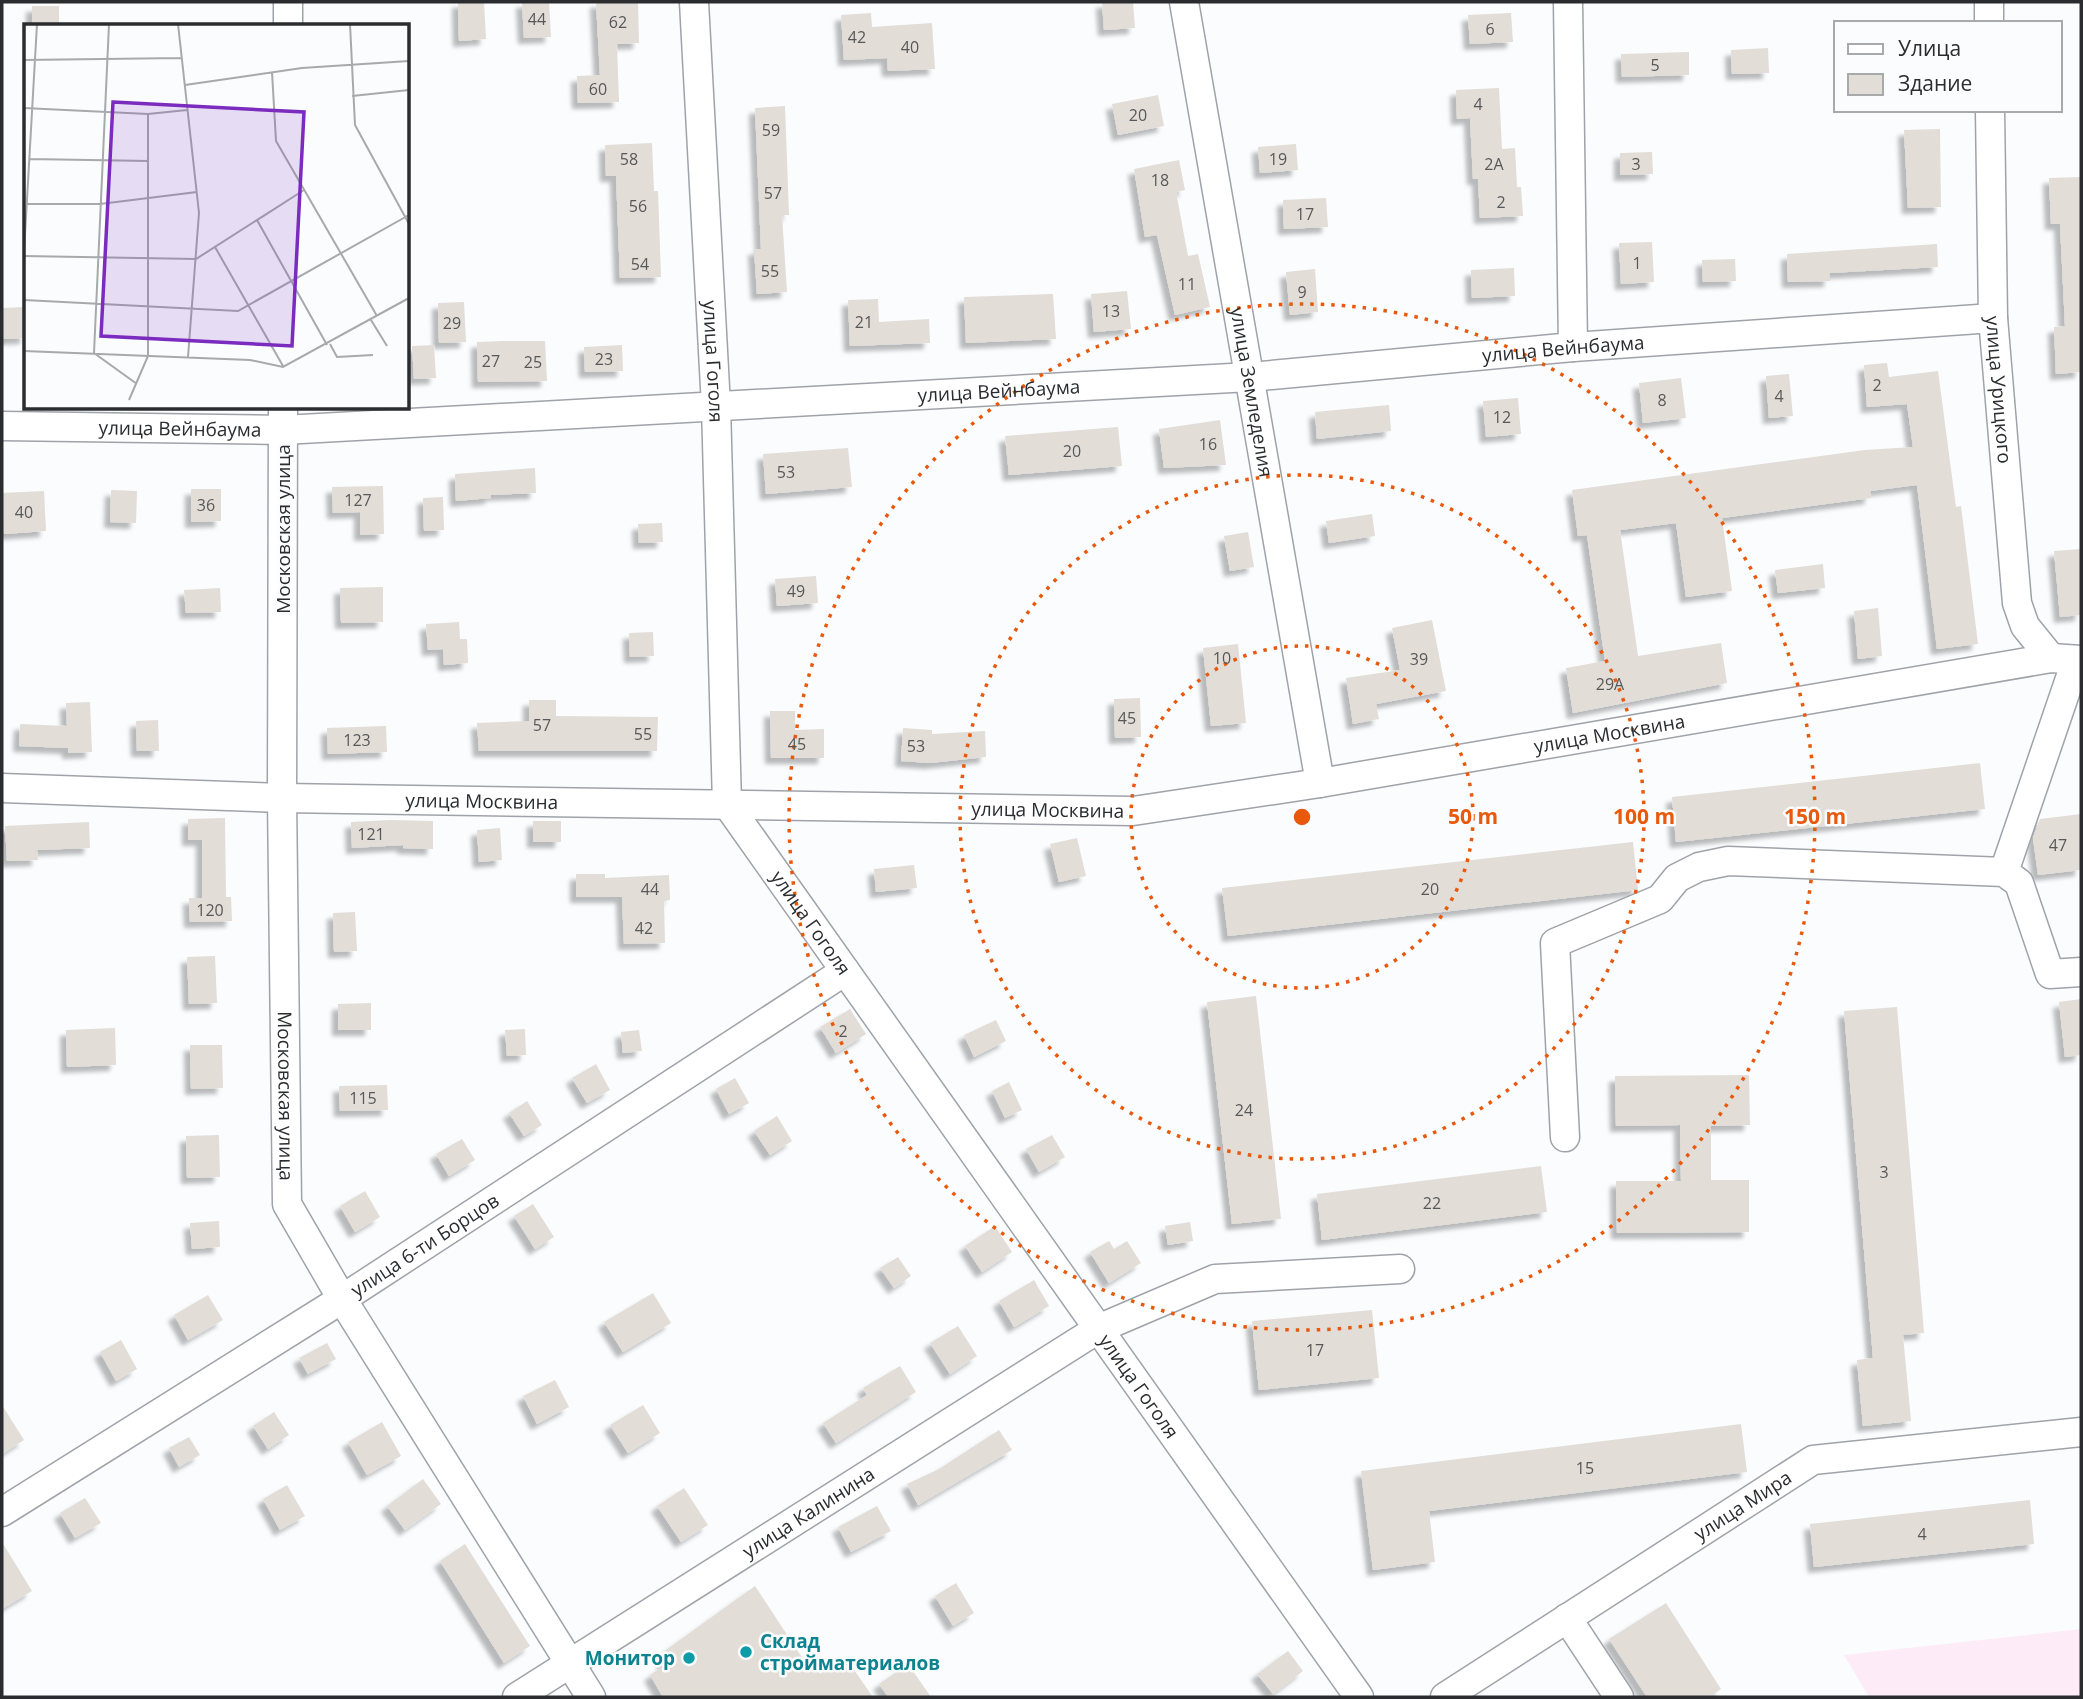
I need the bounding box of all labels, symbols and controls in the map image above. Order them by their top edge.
house number: 44 [528,8,546,30]
house number: 62 [609,11,627,33]
house number: 6 [1485,18,1495,40]
legend [1834,21,2062,112]
inset map [24,24,410,410]
house number: 42 [848,26,866,48]
text: Улица [1898,34,1961,62]
house number: 40 [901,36,919,58]
house number: 5 [1650,54,1660,76]
text: Здание [1898,69,1972,97]
house number: 60 [589,78,607,100]
house number: 4 [1473,93,1483,115]
house number: 20 [1129,104,1147,126]
house number: 59 [762,119,780,141]
house number: 58 [620,148,638,170]
house number: 19 [1269,148,1287,170]
house number: 2А [1484,153,1505,175]
house number: 3 [1631,153,1641,175]
house number: 18 [1151,169,1169,191]
house number: 57 [764,182,782,204]
house number: 2 [1496,191,1506,213]
house number: 56 [629,195,647,217]
house number: 17 [1296,203,1314,225]
house number: 1 [1632,252,1642,274]
house number: 54 [631,253,649,275]
house number: 55 [761,260,779,282]
house number: 11 [1178,273,1196,295]
house number: 9 [1297,281,1307,303]
street label: улица Гоголя [697,300,729,423]
house number: 13 [1102,300,1120,322]
street label: улица Земледелия [1224,305,1280,479]
house number: 21 [855,311,873,333]
house number: 29 [443,312,461,334]
street label: улица Урицкого [1980,315,2018,465]
street label: улица Вейнбаума [1481,329,1645,368]
house number: 23 [595,348,613,370]
house number: 27 [482,350,500,372]
house number: 25 [524,351,542,373]
street label: улица Вейнбаума [917,373,1081,408]
house number: 2 [1872,374,1882,396]
house number: 4 [1774,385,1784,407]
house number: 8 [1657,389,1667,411]
house number: 12 [1493,406,1511,428]
street label: улица Вейнбаума [98,414,262,443]
house number: 16 [1199,433,1217,455]
house number: 20 [1063,440,1081,462]
street label: Московская улица [270,444,296,614]
house number: 53 [777,461,795,483]
house number: 127 [344,489,372,511]
house number: 36 [197,494,215,516]
house number: 40 [15,501,33,523]
house number: 49 [787,580,805,602]
house number: 10 [1213,647,1231,669]
house number: 39 [1410,648,1428,670]
house number: 29А [1596,673,1625,695]
house number: 45 [1118,707,1136,729]
street label: улица Москвина [1532,708,1687,759]
house number: 57 [533,714,551,736]
house number: 55 [634,723,652,745]
house number: 123 [343,729,371,751]
house number: 45 [788,733,806,755]
house number: 53 [907,735,925,757]
street label: улица Москвина [405,787,558,815]
street label: улица Москвина [971,796,1124,824]
text: 50 m [1448,802,1498,830]
text: 100 m [1613,802,1675,830]
text: 150 m [1784,802,1846,830]
centre of rings [1290,805,1314,829]
house number: 121 [357,823,385,845]
house number: 47 [2049,834,2067,856]
street label: улица Гоголя [765,865,857,980]
house number: 44 [641,878,659,900]
house number: 20 [1421,878,1439,900]
house number: 120 [196,899,224,921]
house number: 42 [635,917,653,939]
street label: Московская улица [272,1011,300,1181]
house number: 2 [838,1020,848,1042]
house number: 115 [349,1087,377,1109]
house number: 24 [1235,1099,1253,1121]
house number: 3 [1879,1161,1889,1183]
street label: улица 6-ти Борцов [346,1187,504,1303]
house number: 22 [1423,1192,1441,1214]
street label: улица Гоголя [1093,1329,1185,1444]
house number: 17 [1306,1339,1324,1361]
house number: 15 [1576,1457,1594,1479]
street label: улица Калинина [737,1461,880,1564]
street label: улица Мира [1689,1464,1796,1546]
house number: 4 [1917,1523,1927,1545]
place label: Склад стройматериалов [760,1628,940,1676]
marker: Склад стройматериалов [738,1644,754,1660]
place label: Монитор [585,1645,675,1671]
marker: Монитор [681,1650,697,1666]

